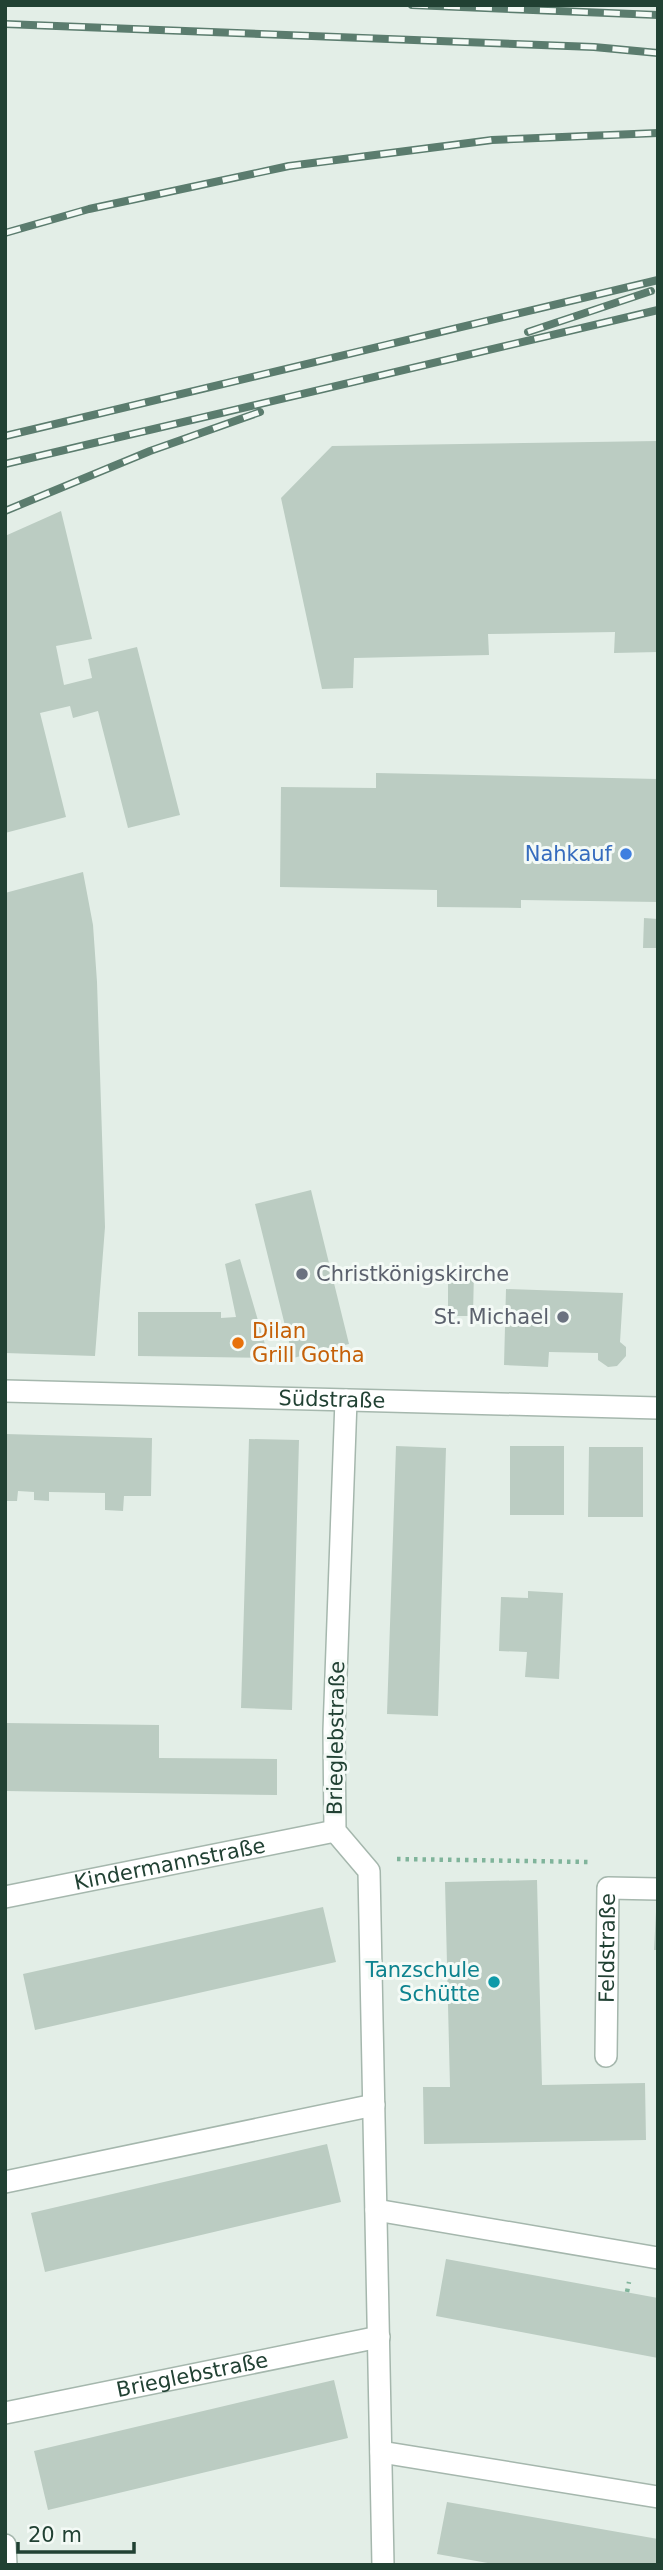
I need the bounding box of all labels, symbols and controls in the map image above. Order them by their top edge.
place label: Nahkauf [525,842,613,866]
marker: Nahkauf [618,846,634,862]
place label: Christkönigskirche [316,1262,509,1286]
marker: Christkönigskirche [294,1266,310,1282]
place label: St. Michael [434,1305,549,1329]
marker: St. Michael [555,1309,571,1325]
place label: Dilan Grill Gotha [252,1319,365,1367]
marker: Dilan Grill Gotha [230,1335,246,1351]
street label: Südstraße [278,1386,386,1413]
street label: Brieglebstraße [323,1661,349,1815]
street label: Kindermannstraße [72,1833,267,1895]
street label: Feldstraße [595,1893,620,2003]
place label: Tanzschule Schütte [365,1958,480,2006]
marker: Tanzschule Schütte [486,1974,502,1990]
street label: Brieglebstraße [114,2348,270,2402]
scale bar [18,2510,133,2554]
text: 20 m [28,2523,82,2547]

